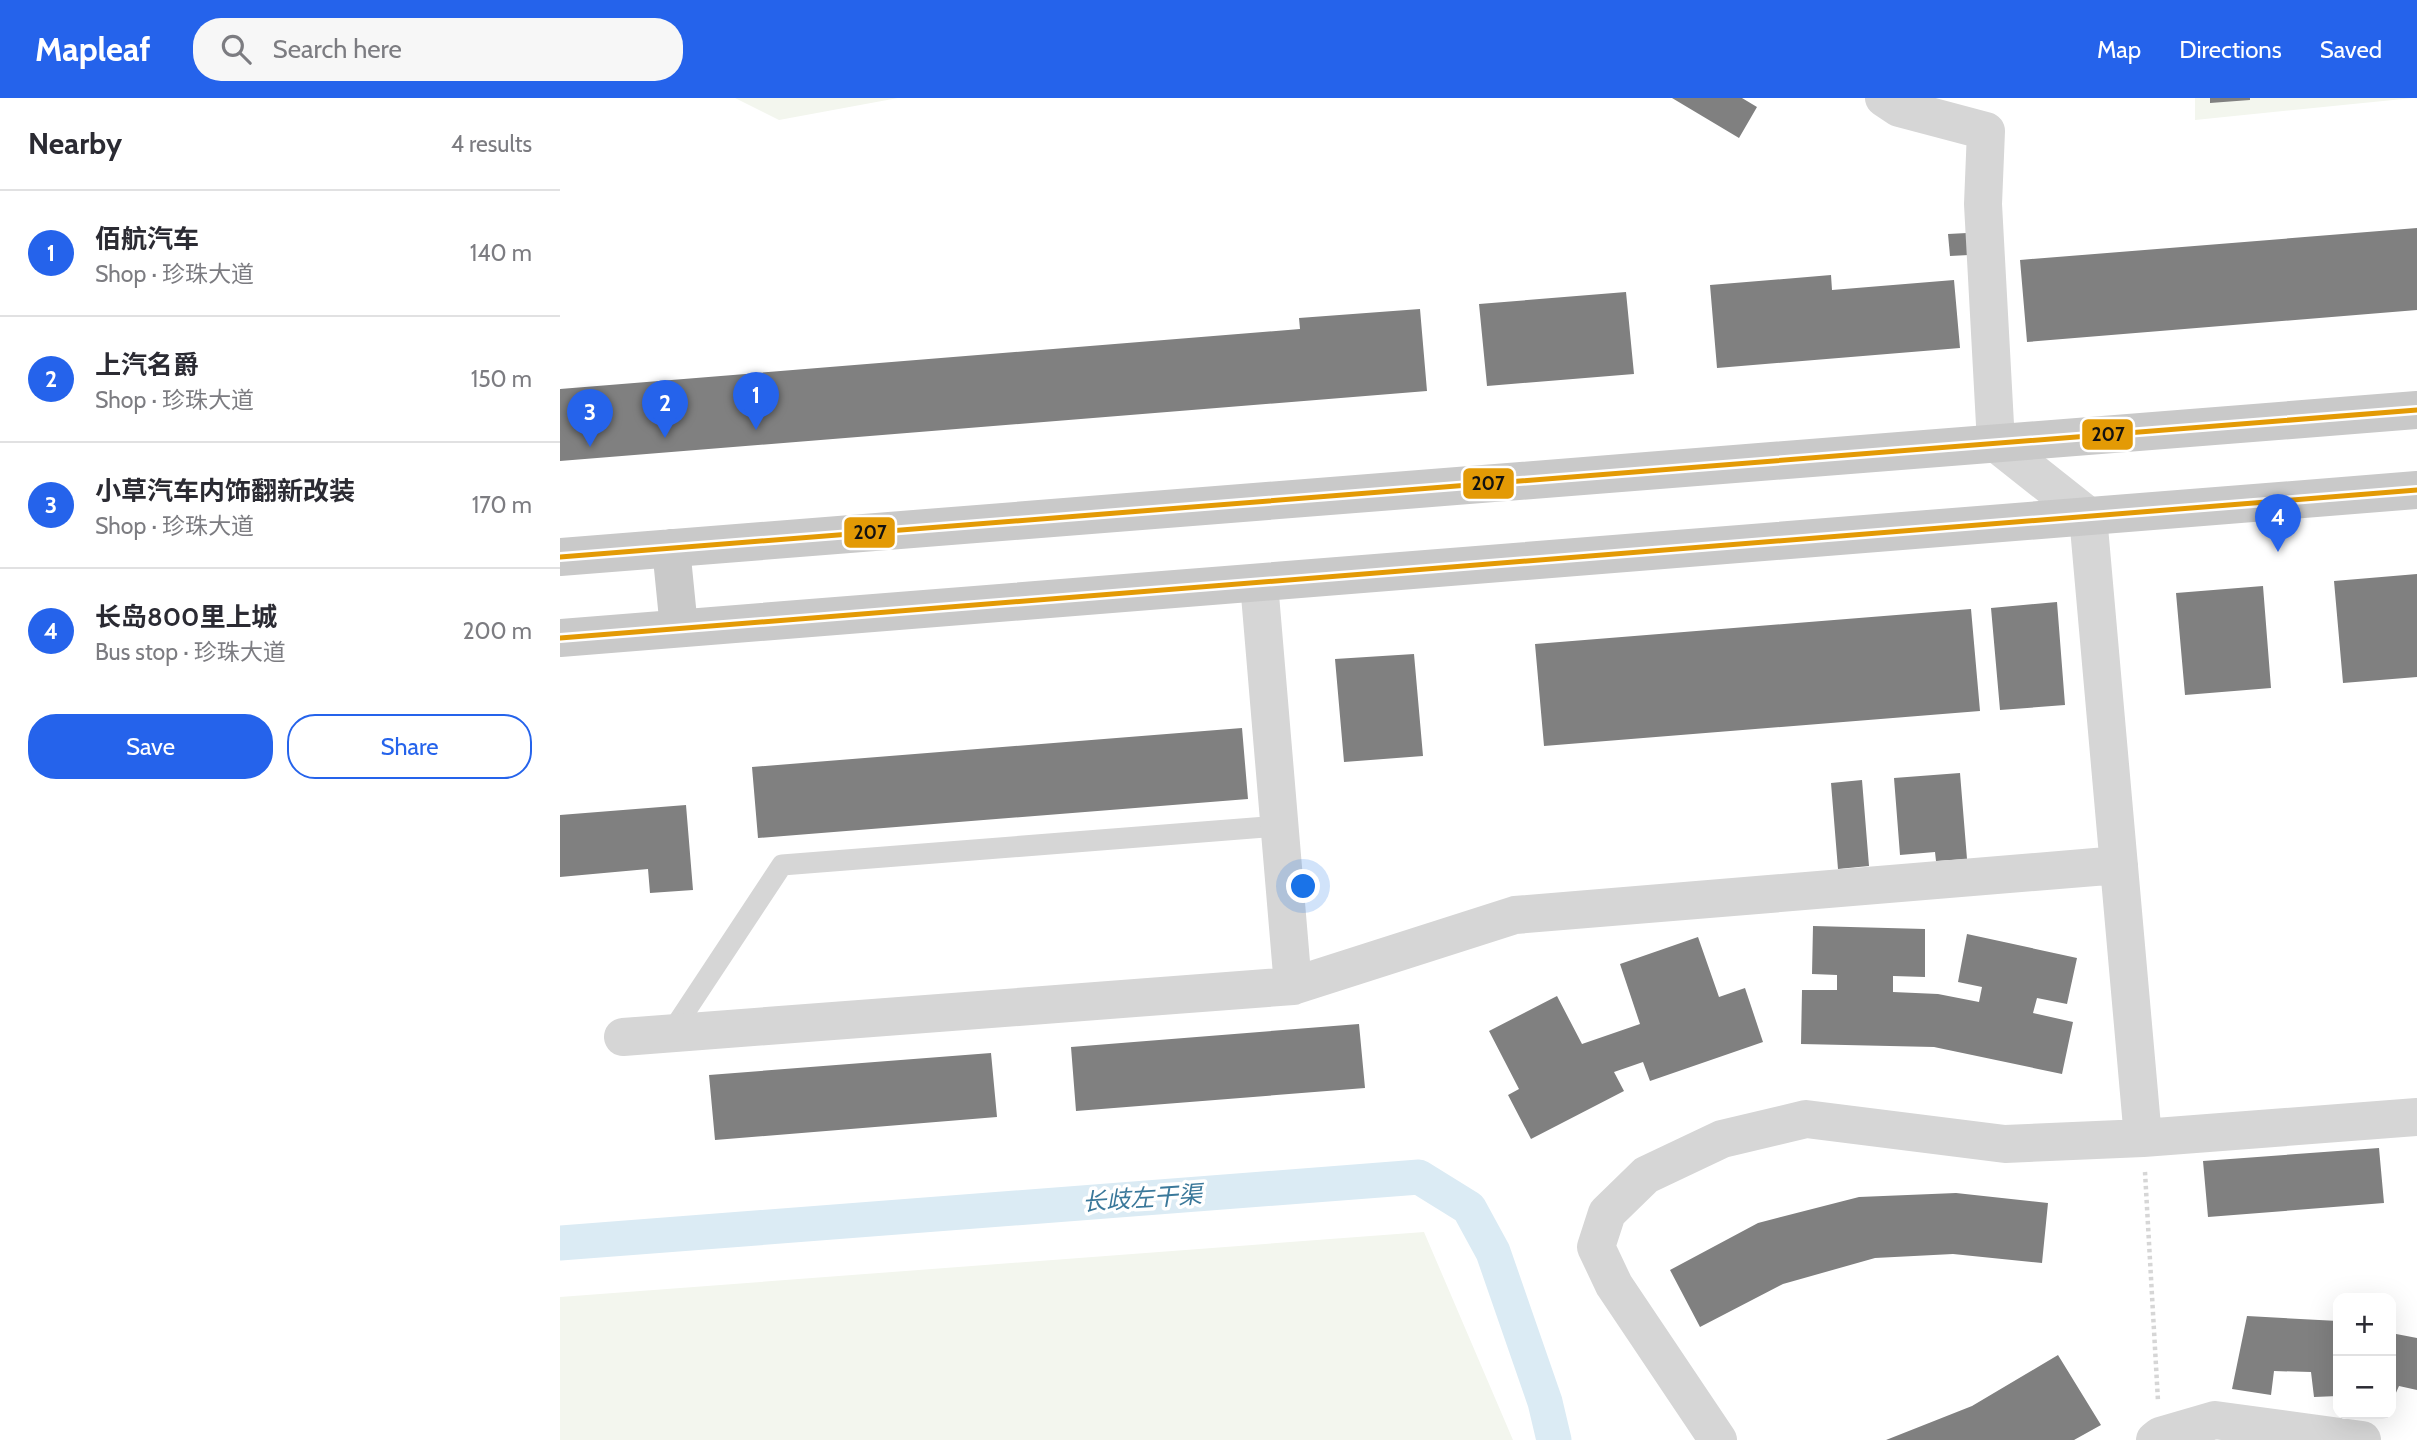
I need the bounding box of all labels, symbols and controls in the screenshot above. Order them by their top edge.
search box [193,18,683,81]
text: Mapleaf [35,29,151,69]
icon: search [217,30,255,68]
text: Search here [273,33,402,65]
text: Map [2097,35,2141,64]
text: Directions [2179,35,2282,64]
text: Saved [2320,35,2382,64]
text: Nearby [28,125,122,162]
text: 4 results [451,130,532,158]
text: 佰航汽车 [95,223,199,255]
text: 1 [47,239,55,267]
text: 140 m [470,239,532,267]
text: Shop · 珍珠大道 [95,260,254,288]
text: 上汽名爵 [95,349,199,381]
text: 2 [45,365,57,393]
text: 150 m [471,365,532,393]
pin: 1 [733,372,779,430]
pin: 2 [642,380,688,438]
text: Shop · 珍珠大道 [95,386,254,414]
pin: 3 [567,389,613,447]
line badge: 207 [2081,418,2134,451]
text: 207 [2091,423,2125,446]
line badge: 207 [1462,467,1515,500]
text: 207 [1471,472,1505,495]
text: 小草汽车内饰翻新改装 [95,475,355,507]
text: 3 [45,491,57,519]
text: 170 m [472,491,532,519]
pin: 4 [2255,494,2301,552]
text: Shop · 珍珠大道 [95,512,254,540]
line badge: 207 [843,516,896,549]
text: 207 [853,521,887,544]
text: 长岛800里上城 [95,601,277,633]
text: 4 [44,617,58,645]
text: 200 m [462,617,532,645]
text: Bus stop · 珍珠大道 [95,638,286,666]
button: Save [28,714,273,779]
button: Share [287,714,532,779]
your location [1286,869,1320,903]
water label: 长歧左干渠 [1081,1179,1206,1217]
map controls [2333,1293,2396,1419]
button: + [2333,1293,2396,1356]
button: − [2333,1356,2396,1419]

